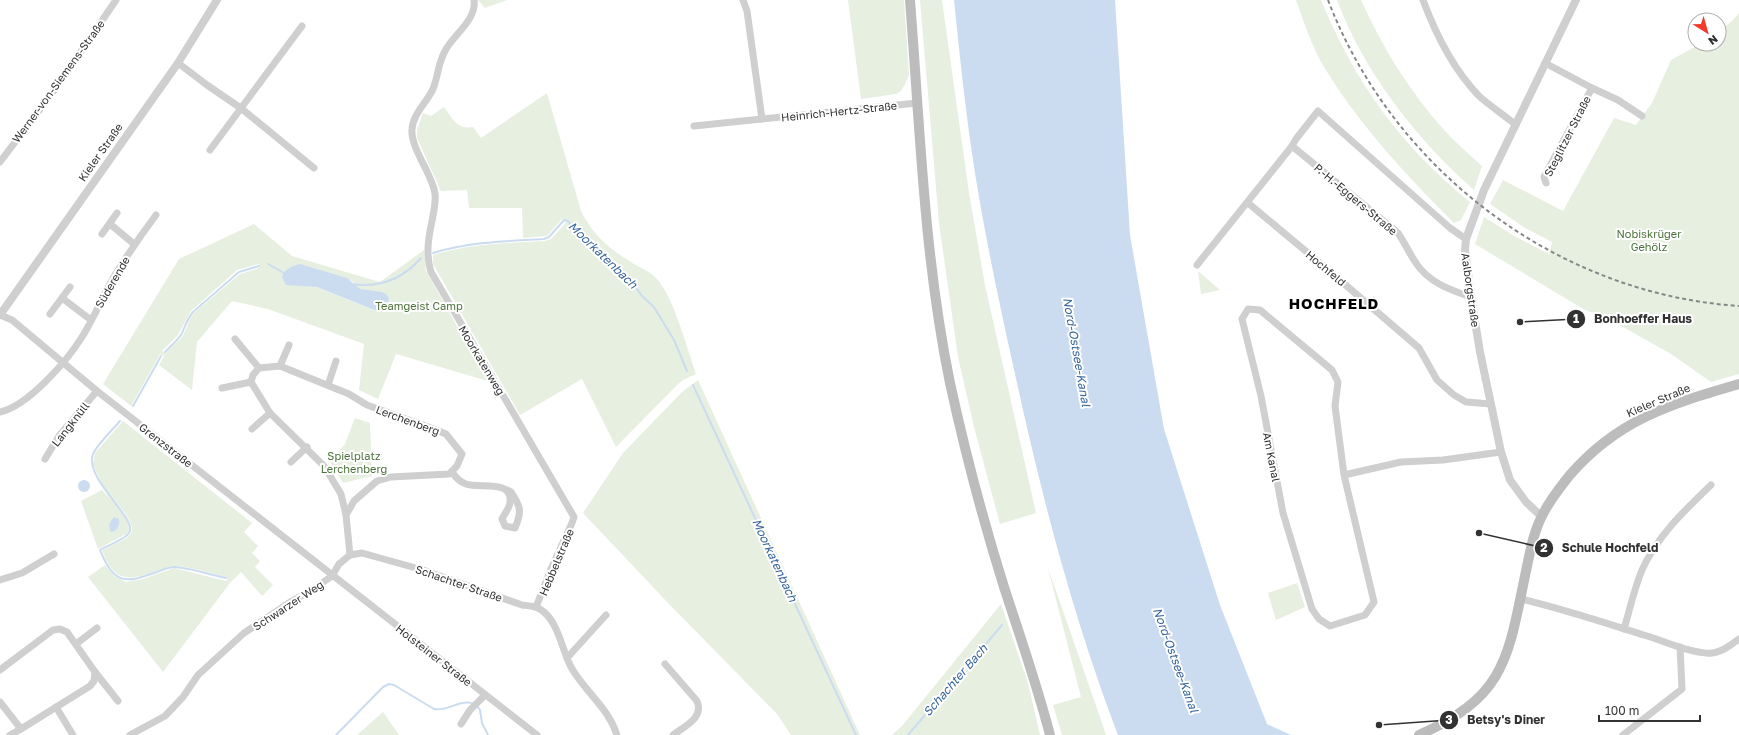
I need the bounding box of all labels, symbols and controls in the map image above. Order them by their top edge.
north arrow [1687,12,1727,52]
street label: Werner-von-Siemens-Straße [9,17,107,145]
text: N [1706,33,1721,48]
street label: Steglitzer Straße [1541,93,1593,179]
street label: Heinrich-Hertz-Straße [780,98,898,124]
street label: Kieler Straße [75,120,125,184]
street label: P.-H.-Eggers-Straße [1312,161,1400,237]
water label: Moorkatenbach [565,218,641,292]
park label: Nobiskrüger Gehölz [1616,227,1682,253]
street label: Hochfeld [1303,248,1349,288]
street label: Aalborgstraße [1459,252,1483,328]
street label: Süderende [92,254,132,310]
district label: HOCHFELD [1289,294,1379,312]
water label: Nord-Ostsee-Kanal [1060,296,1094,409]
park label: Teamgeist Camp [375,299,463,312]
callout: Bonhoeffer Haus [1566,307,1700,331]
text: 1 [1573,311,1579,326]
text: Bonhoeffer Haus [1594,311,1692,326]
street label: Moorkatenweg [456,323,508,397]
street label: Kieler Straße [1624,381,1692,419]
street label: Langknüll [49,399,92,449]
street label: Lerchenberg [374,402,442,438]
street label: Grenzstraße [137,420,195,470]
street label: Am Kanal [1261,431,1283,483]
park label: Spielplatz Lerchenberg [321,449,387,475]
water label: Moorkatenbach [749,516,801,604]
street label: Hebbelstraße [536,527,576,597]
callout: Schule Hochfeld [1534,536,1666,560]
text: 2 [1540,540,1548,555]
text: Schule Hochfeld [1562,540,1658,555]
street label: Schachter Straße [414,562,504,604]
street label: Schwarzer Weg [250,577,326,633]
water label: Nord-Ostsee-Kanal [1150,605,1202,716]
street label: Holsteiner Straße [394,621,474,689]
water label: Schachter Bach [920,641,991,719]
scale bar [1599,697,1700,723]
text: 100 m [1605,703,1639,718]
callout: Betsy's Diner [1439,708,1553,732]
text: 3 [1445,712,1453,727]
text: Betsy's Diner [1467,712,1545,727]

